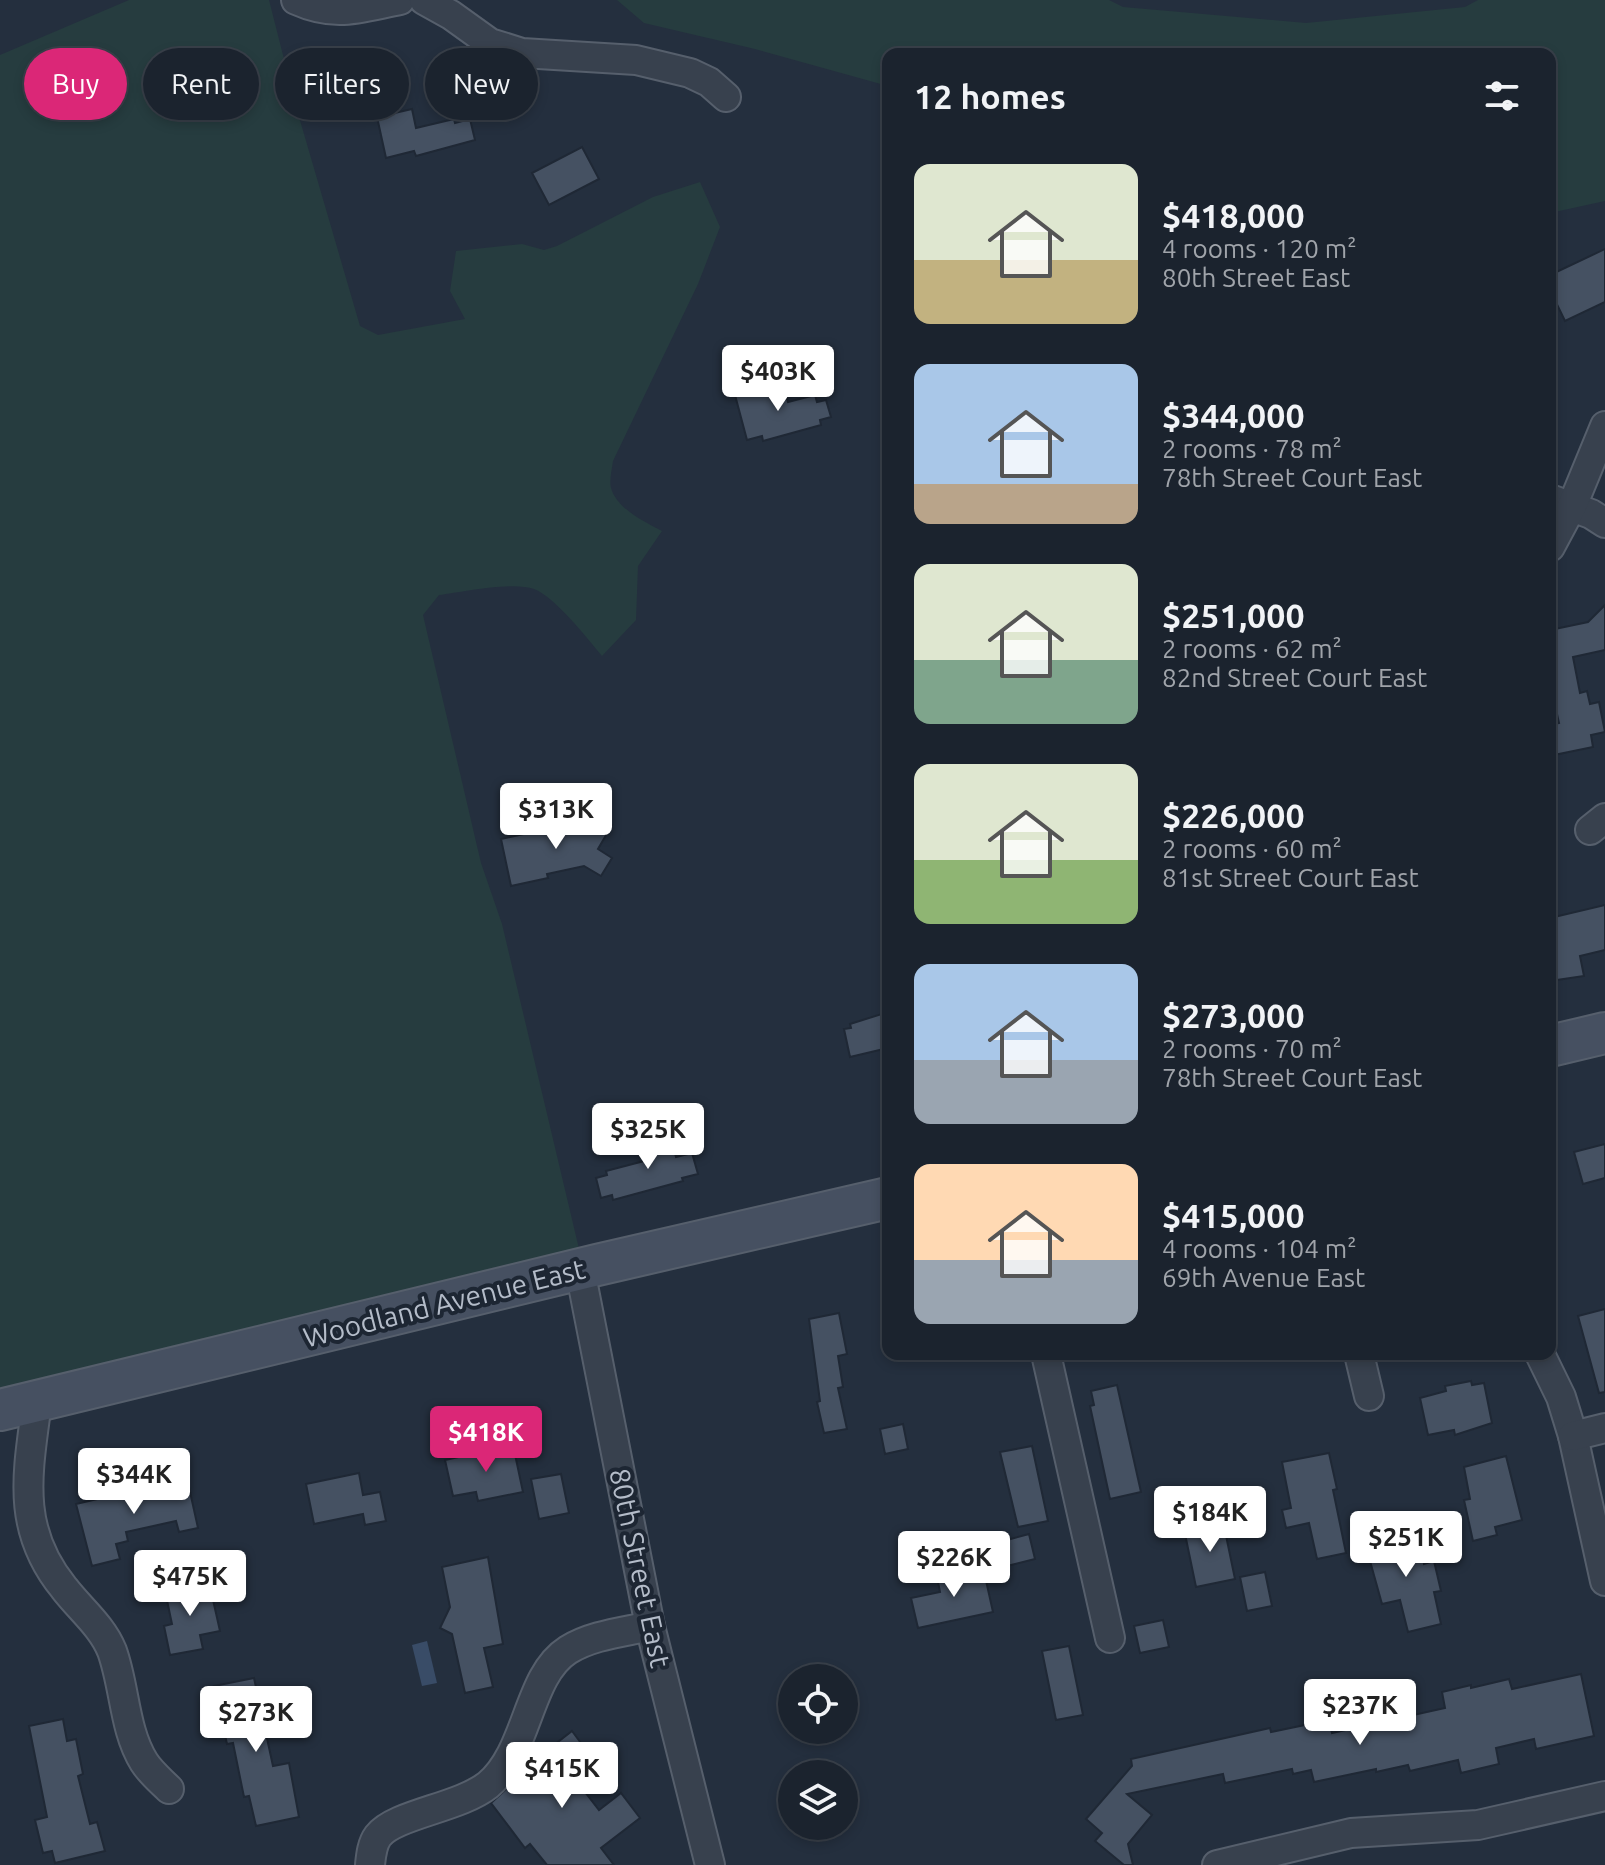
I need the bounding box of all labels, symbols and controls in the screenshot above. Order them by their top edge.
chip: Buy [24,48,127,120]
chip: Rent [143,48,259,120]
chip: Filters [275,48,409,120]
chip: New [425,48,538,120]
icon: filters [1480,74,1524,118]
text: 12 homes [914,77,1066,115]
icon: home [978,196,1074,292]
text: $418,000 [1162,196,1305,234]
text: 4 rooms · 120 m² [1162,234,1357,263]
text: 80th Street East [1162,263,1350,292]
pin: $403K [722,345,834,413]
text: $403K [740,356,816,385]
icon: home [978,396,1074,492]
text: $344,000 [1162,396,1305,434]
text: 2 rooms · 78 m² [1162,434,1342,463]
text: 78th Street Court East [1162,463,1422,492]
icon: home [978,596,1074,692]
text: $251,000 [1162,596,1305,634]
text: 2 rooms · 62 m² [1162,634,1342,663]
text: 82nd Street Court East [1162,663,1427,692]
pin: $313K [500,783,612,851]
text: $313K [518,794,594,823]
icon: home [978,796,1074,892]
text: $226,000 [1162,796,1305,834]
text: 2 rooms · 60 m² [1162,834,1342,863]
text: 81st Street Court East [1162,863,1419,892]
icon: home [978,996,1074,1092]
text: $273,000 [1162,996,1305,1034]
text: 2 rooms · 70 m² [1162,1034,1342,1063]
text: 78th Street Court East [1162,1063,1422,1092]
pin: $325K [592,1103,704,1171]
text: $325K [610,1114,686,1143]
icon: home [978,1196,1074,1292]
text: $415,000 [1162,1196,1305,1234]
text: 4 rooms · 104 m² [1162,1234,1357,1263]
street label: Woodland Avenue East [300,1252,588,1353]
text: 69th Avenue East [1162,1263,1365,1292]
pin: $418K [430,1406,542,1474]
text: $418K [448,1417,524,1446]
pin: $344K [78,1448,190,1516]
text: $344K [96,1459,172,1488]
street label: 80th Street East [604,1465,677,1670]
pin: $184K [1154,1486,1266,1554]
text: $184K [1172,1497,1248,1526]
pin: $251K [1350,1511,1462,1579]
text: $251K [1368,1522,1444,1551]
pin: $226K [898,1531,1010,1599]
text: $226K [916,1542,992,1571]
pin: $475K [134,1550,246,1618]
text: $475K [152,1561,228,1590]
map controls [778,1664,858,1840]
button: locate [778,1664,858,1744]
pin: $237K [1304,1679,1416,1747]
pin: $273K [200,1686,312,1754]
text: $237K [1322,1690,1398,1719]
text: $273K [218,1697,294,1726]
pin: $415K [506,1742,618,1810]
text: $415K [524,1753,600,1782]
button: layers [778,1760,858,1840]

